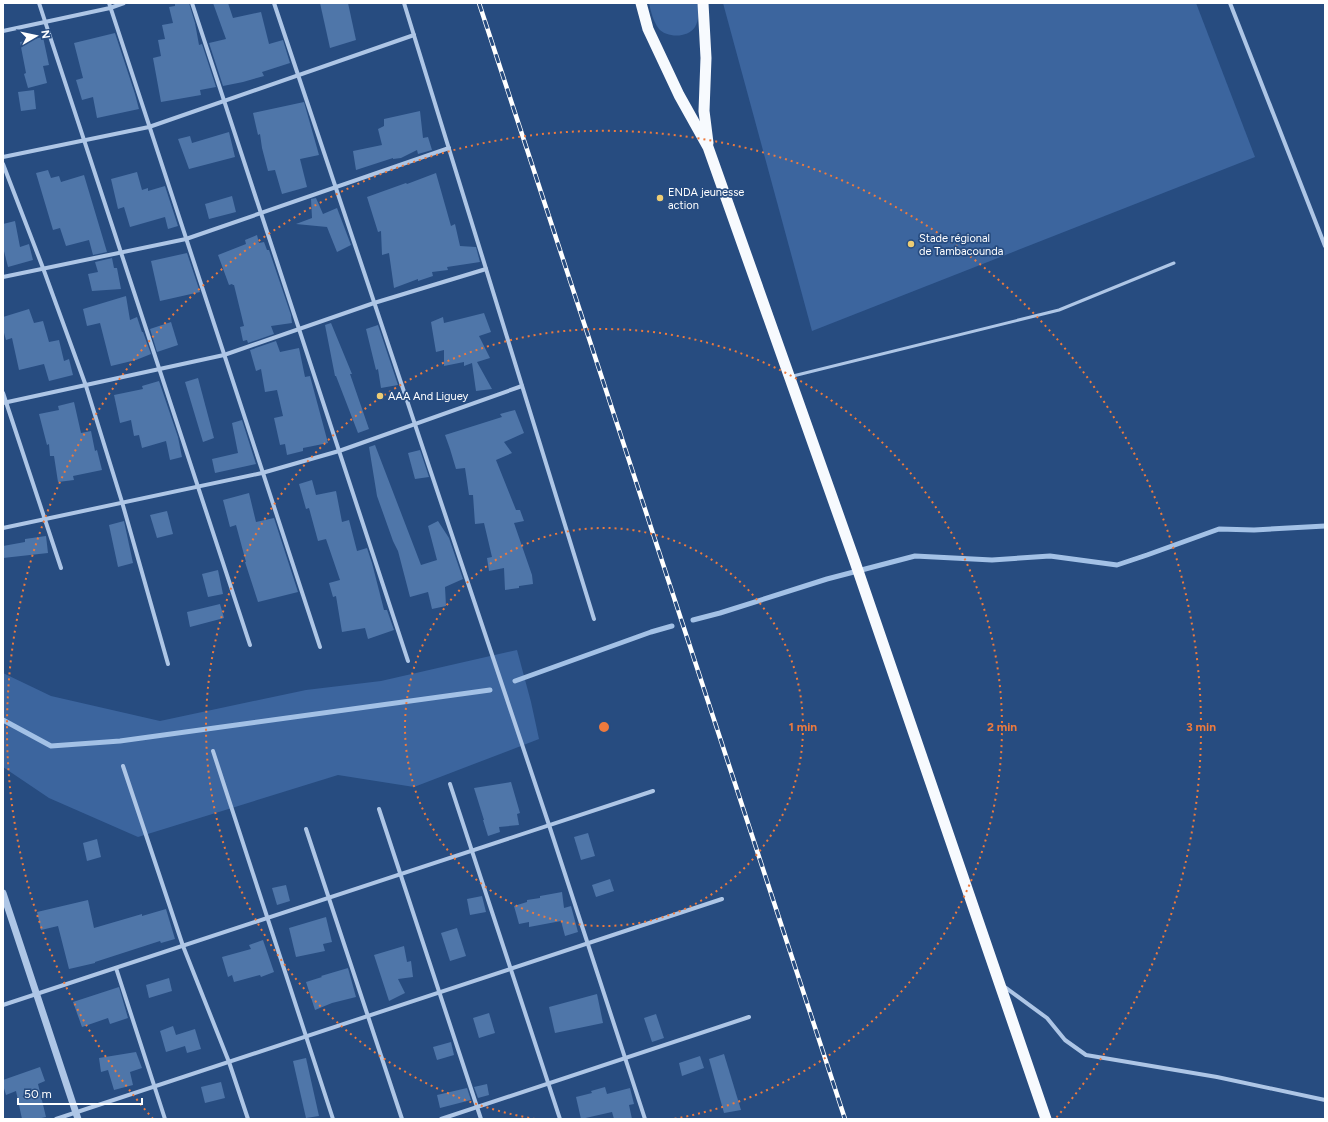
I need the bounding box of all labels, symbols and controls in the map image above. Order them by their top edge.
north arrow [16,16,56,56]
text: N [38,29,52,40]
place label: ENDA jeunesse action [668,186,744,212]
marker: ENDA jeunesse action [655,193,665,203]
place label: Stade régional de Tambacounda [919,232,1003,258]
marker: Stade régional de Tambacounda [906,239,916,249]
place label: AAA And Liguey [388,390,469,403]
marker: AAA And Liguey [375,391,385,401]
centre of rings [597,720,611,734]
text: 1 min [789,720,817,734]
text: 2 min [987,720,1017,734]
text: 3 min [1186,720,1216,734]
scale bar [18,1080,142,1106]
text: 50 m [24,1087,52,1101]

